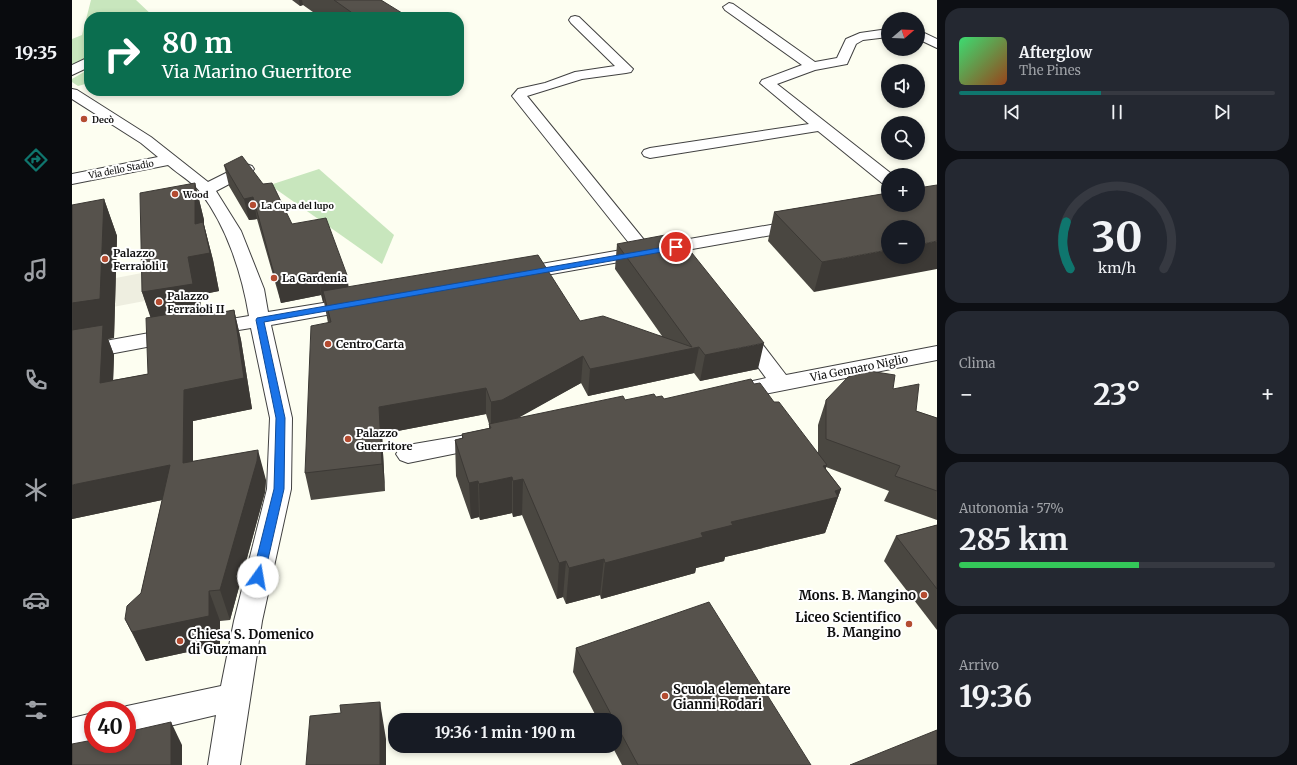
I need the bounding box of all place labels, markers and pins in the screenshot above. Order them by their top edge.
marker: Decò [79,114,89,124]
place label: Decò [92,114,115,125]
marker: Wood [170,189,180,199]
place label: Wood [182,189,209,200]
marker: La Cupa del lupo [248,200,258,210]
place label: La Cupa del lupo [261,200,334,211]
pin [659,230,693,264]
place label: Palazzo Ferraioli I [113,246,166,273]
marker: Palazzo Ferraioli I [100,254,110,264]
place label: La Gardenia [282,271,347,285]
marker: La Gardenia [269,273,279,283]
place label: Palazzo Ferraioli II [167,289,225,316]
marker: Palazzo Ferraioli II [154,297,164,307]
place label: Centro Carta [336,337,404,351]
marker: Centro Carta [323,339,333,349]
place label: Palazzo Guerritore [356,426,412,453]
marker: Palazzo Guerritore [343,434,353,444]
place label: Mons. B. Mangino [799,587,916,604]
marker: Mons. B. Mangino [919,590,929,600]
place label: Liceo Scientifico B. Mangino [795,609,901,641]
marker: Liceo Scientifico B. Mangino [904,619,914,629]
place label: Chiesa S. Domenico di Guzmann [188,626,314,658]
marker: Chiesa S. Domenico di Guzmann [175,636,185,646]
place label: Scuola elementare Gianni Rodari [673,681,791,713]
marker: Scuola elementare Gianni Rodari [660,691,670,701]

